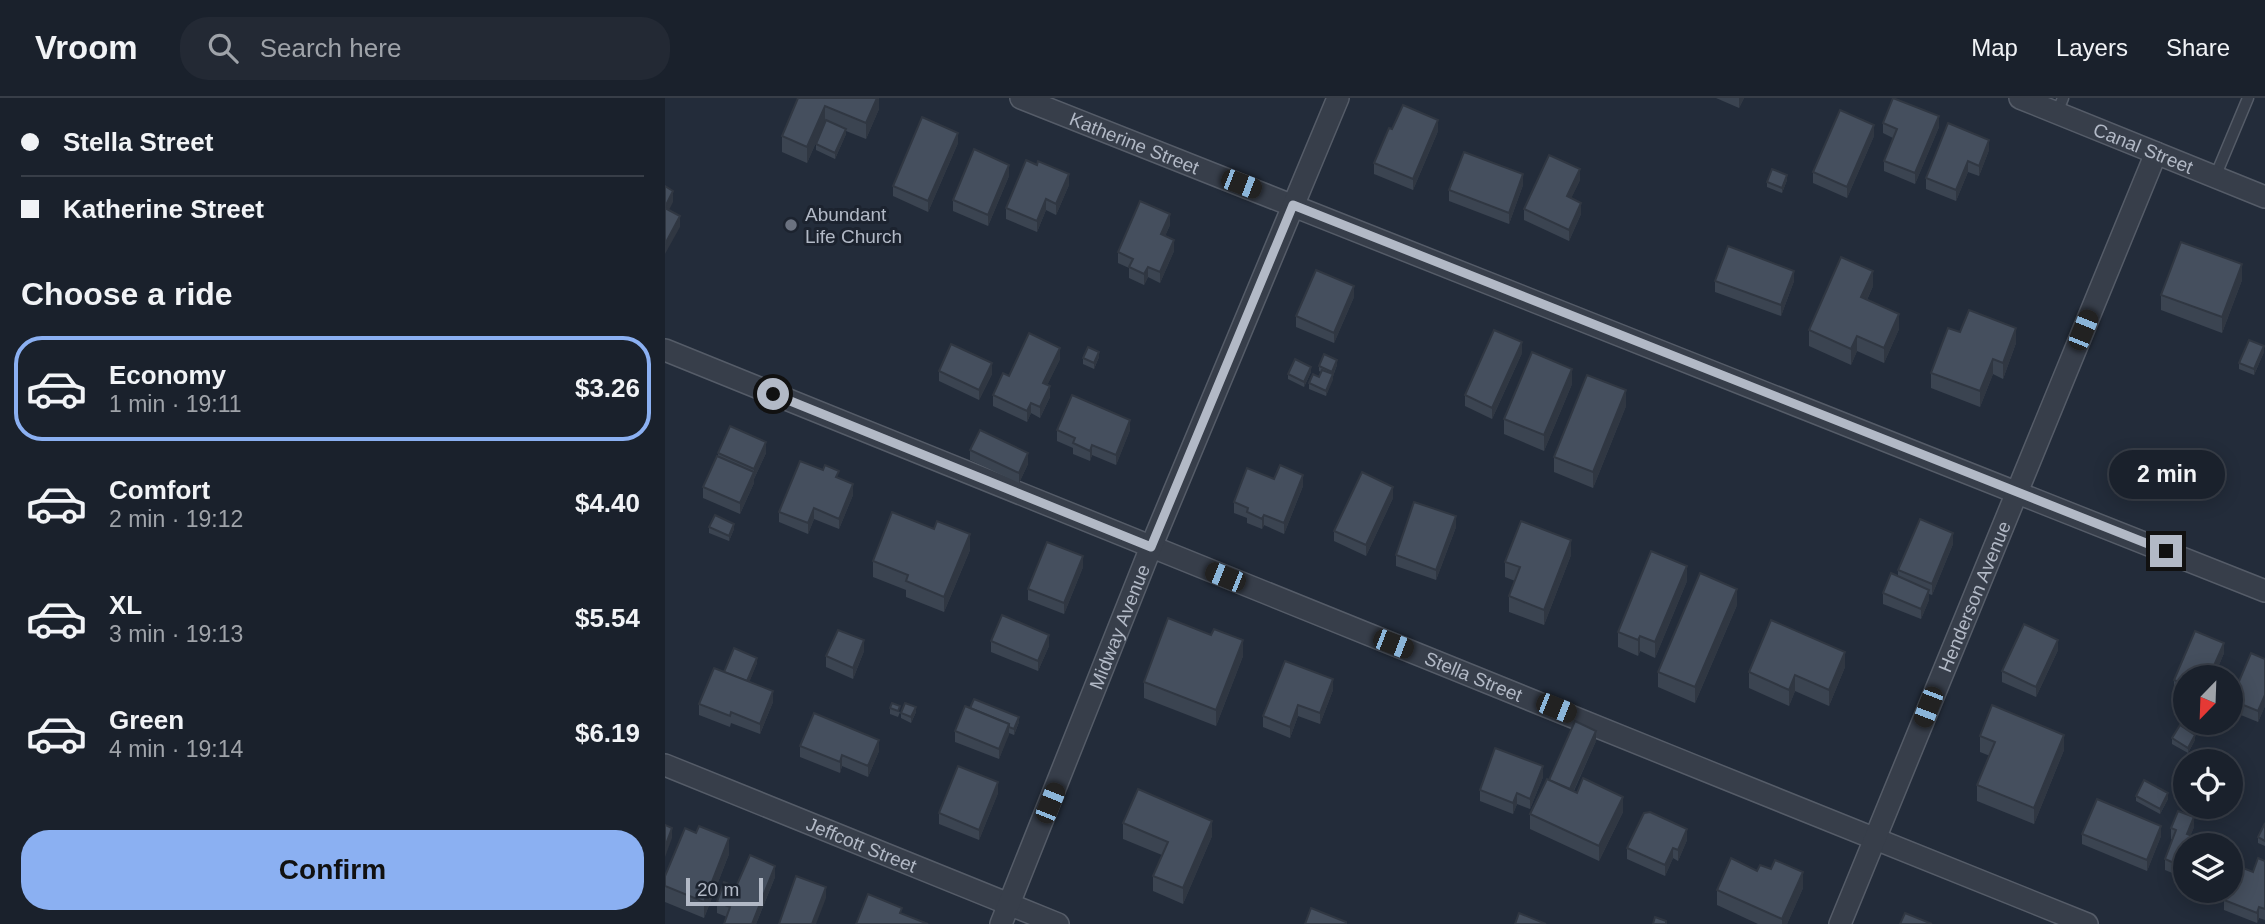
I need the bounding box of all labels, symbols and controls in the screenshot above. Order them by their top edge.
search box [180,17,670,80]
text: Vroom [35,29,138,66]
icon: search [204,29,242,67]
text: Search here [260,33,401,63]
text: Map [1971,34,2018,61]
text: Layers [2056,34,2128,61]
text: Share [2166,34,2230,61]
street label: Katherine Street [1066,108,1203,179]
street label: Canal Street [2090,119,2197,178]
text: Stella Street [63,127,213,157]
car [1218,167,1265,201]
text: Katherine Street [63,194,264,224]
place label: Abundant Life Church [805,204,902,247]
marker: Abundant Life Church [783,217,799,233]
text: Choose a ride [21,276,233,312]
car [2066,307,2101,353]
icon: car [25,357,88,420]
text: Economy [109,360,226,390]
text: $3.26 [575,373,640,403]
route start [757,378,789,410]
text: 1 min · 19:11 [109,391,242,417]
callout: 2 min [2108,449,2224,498]
text: 2 min [2137,461,2197,487]
icon: car [25,472,88,535]
text: Comfort [109,475,210,505]
text: $4.40 [575,488,640,518]
text: 2 min · 19:12 [109,506,243,532]
street label: Henderson Avenue [1934,518,2015,675]
route end [2150,535,2182,567]
car [1202,559,1249,595]
street label: Midway Avenue [1085,561,1154,692]
icon: car [25,587,88,650]
text: XL [109,590,142,620]
text: $5.54 [575,603,640,633]
text: 3 min · 19:13 [109,621,243,647]
car [1370,627,1417,661]
street label: Stella Street [1421,648,1526,706]
north arrow [2173,665,2243,735]
map controls [2173,665,2243,903]
car [1911,684,1946,730]
car [1533,690,1580,726]
icon: car [25,702,88,765]
text: Green [109,705,184,735]
text: $6.19 [575,718,640,748]
text: 4 min · 19:14 [109,736,243,762]
button: locate [2173,749,2243,819]
car [1033,780,1068,826]
street label: Jeffcott Street [803,813,920,877]
button: Confirm [21,830,644,910]
button: layers [2173,833,2243,903]
scale bar [686,875,763,907]
text: 20 m [697,879,739,900]

